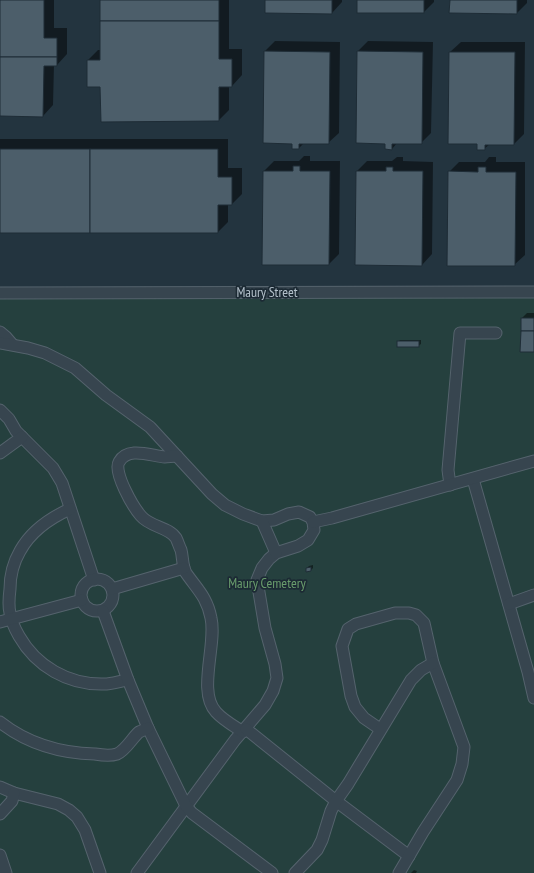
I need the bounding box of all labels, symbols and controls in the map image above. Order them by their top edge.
street label: Maury Street [236,283,298,301]
park label: Maury Cemetery [228,574,307,592]

